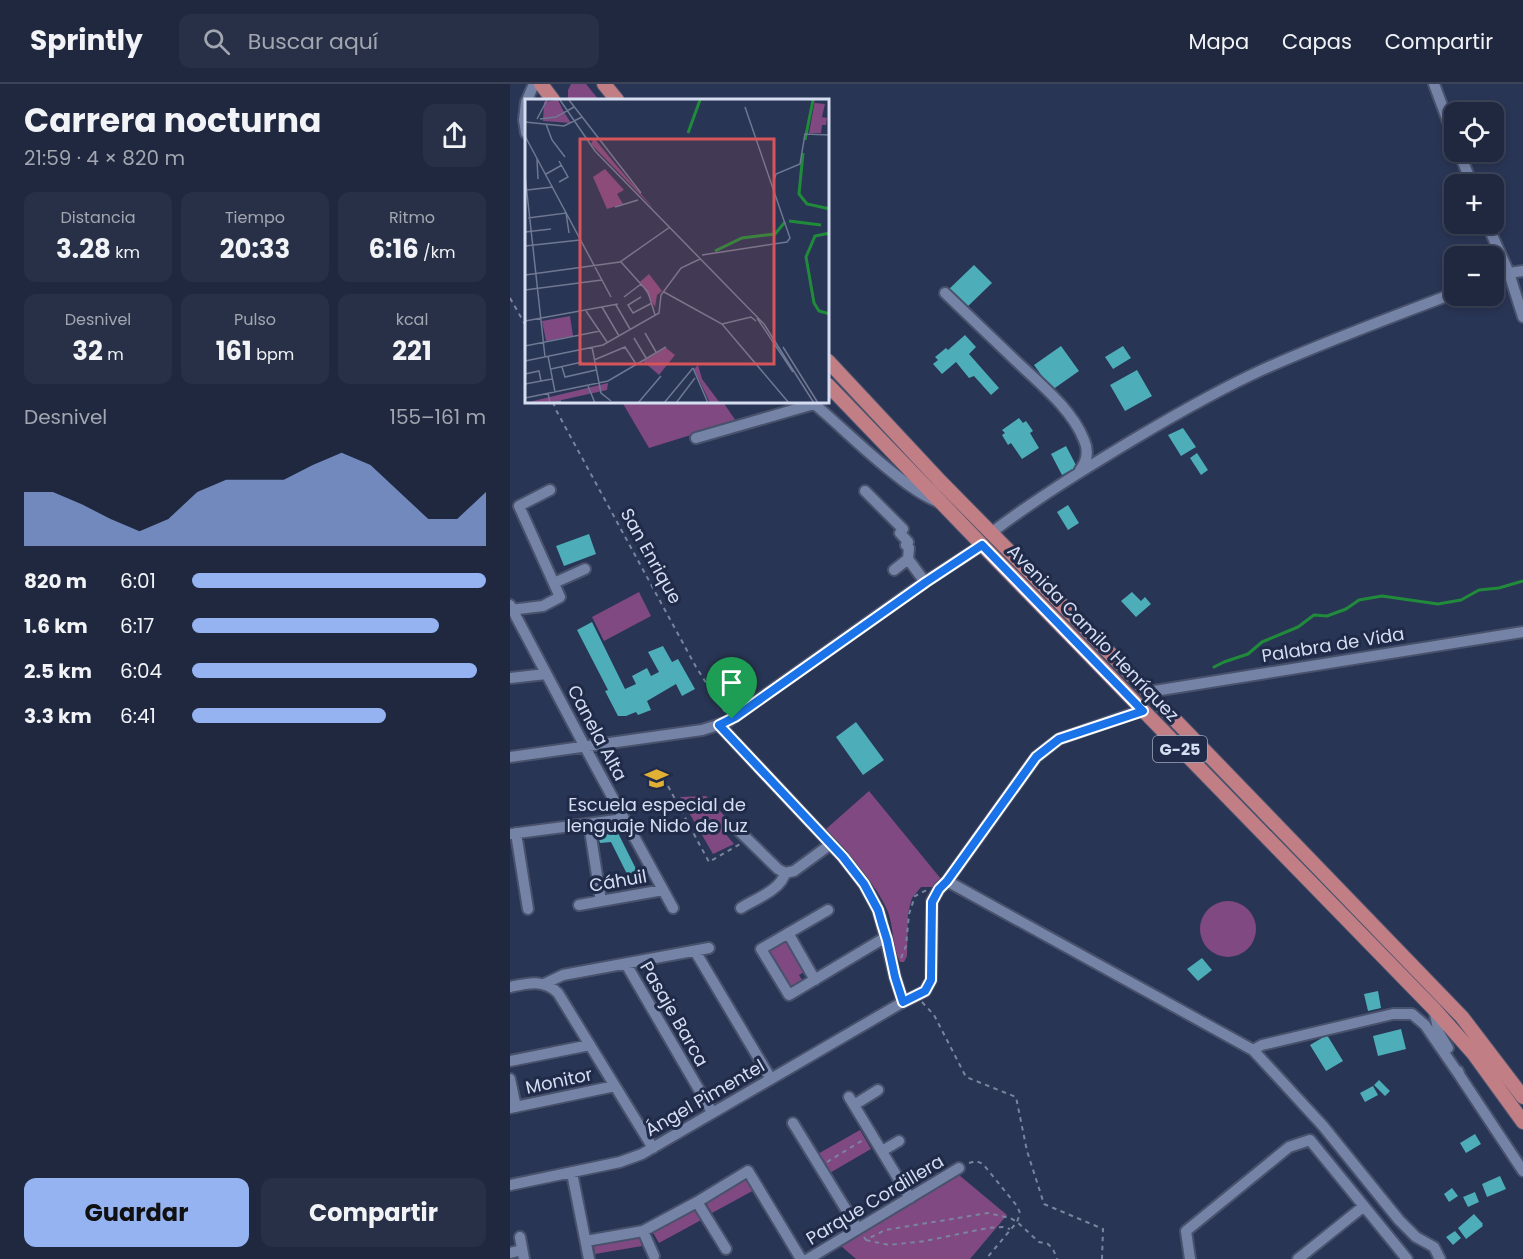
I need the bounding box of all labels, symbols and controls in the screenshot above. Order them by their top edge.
search box [179,14,599,68]
text: Sprintly [30,21,143,60]
icon: search [200,25,233,58]
text: Buscar aquí [248,26,378,57]
text: Mapa [1188,27,1249,56]
text: Capas [1282,27,1352,56]
text: Compartir [1385,27,1493,56]
text: Carrera nocturna [24,97,321,144]
inset map [525,99,830,404]
map controls [1444,102,1504,306]
button: locate [1444,102,1504,162]
button: share [423,104,486,167]
text: 21:59 · 4 × 820 m [24,144,185,172]
button: + [1444,174,1504,234]
text: Distancia [61,206,135,229]
text: Tiempo [225,206,285,229]
text: Ritmo [389,206,435,229]
text: 3.28 [56,231,111,267]
text: 20:33 [220,231,290,267]
text: 6:16 [369,231,419,267]
text: km [111,241,140,264]
text: /km [419,241,455,264]
button: − [1444,246,1504,306]
text: Desnivel [65,308,131,331]
text: Pulso [234,308,276,331]
text: kcal [396,308,428,331]
text: 32 [72,333,103,369]
text: 161 [216,333,252,369]
text: 221 [392,333,432,369]
text: m [103,343,124,366]
text: bpm [252,343,294,366]
text: Desnivel [24,403,107,431]
text: 155–161 m [390,403,486,431]
street label: San Enrique [615,503,688,608]
street label: Avenida Camilo Henríquez [1002,539,1185,727]
text: 820 m [24,567,87,595]
text: 6:01 [120,567,156,595]
text: 1.6 km [24,612,88,640]
text: 6:17 [120,612,154,640]
street label: Palabra de Vida [1260,621,1406,668]
text: 2.5 km [24,657,92,685]
text: 6:04 [120,657,162,685]
pin [706,657,757,719]
icon: arrive [715,666,748,699]
street label: Canela Alta [562,680,633,785]
text: 3.3 km [24,702,92,730]
text: 6:41 [120,702,156,730]
road number: G-25 [1153,736,1207,762]
school or university icon: Escuela especial de lenguaje Nido de luz [644,766,670,792]
place label: Escuela especial de lenguaje Nido de luz [566,792,748,838]
street label: Cáhuil [587,863,649,898]
street label: Pasaje Barca [634,957,715,1071]
street label: Ángel Pimentel [640,1053,769,1142]
street label: Monitor [523,1061,595,1100]
street label: Parque Cordillera [801,1149,948,1251]
button: Guardar [24,1178,249,1247]
button: Compartir [261,1178,486,1247]

